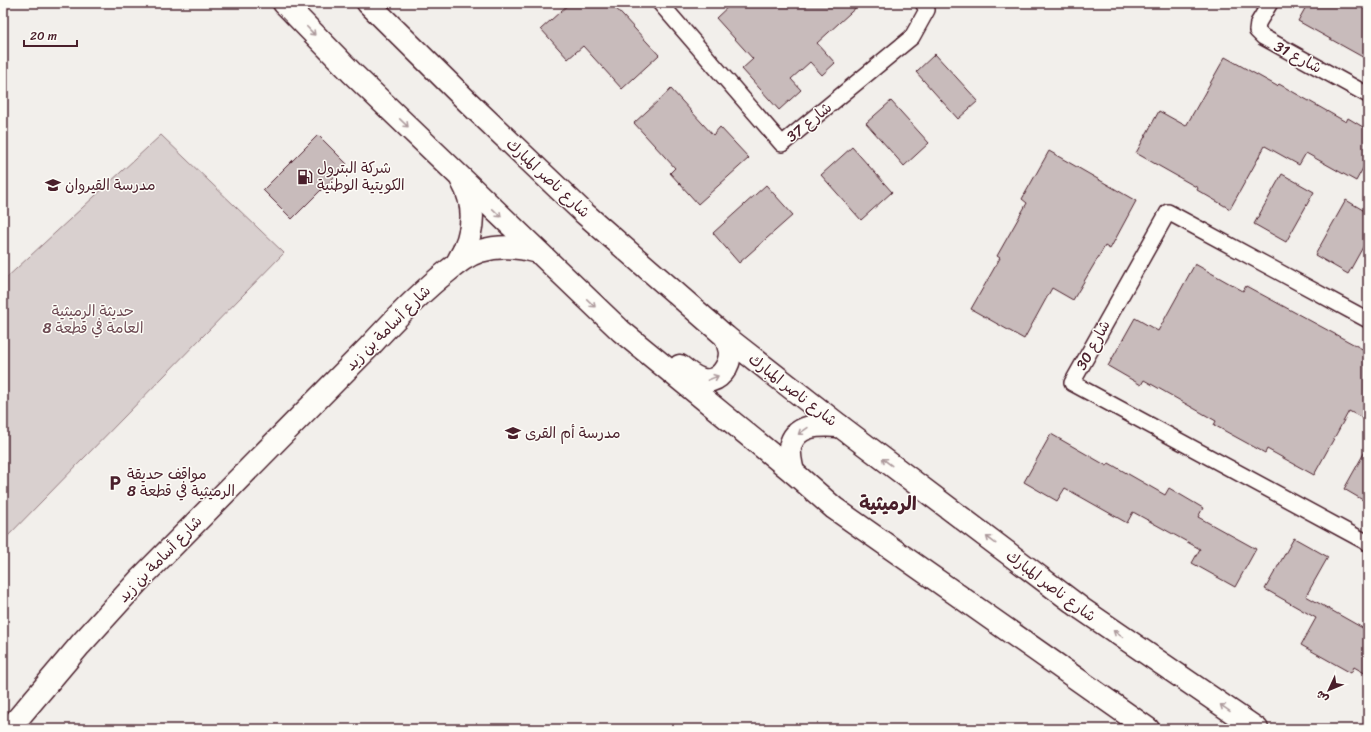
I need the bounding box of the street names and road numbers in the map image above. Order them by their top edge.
street label: شارع 31 [1269,34,1327,80]
street label: شارع 37 [780,95,838,149]
street label: شارع ناصر المبارك [500,132,596,224]
street label: شارع أسامة بن زيد [339,279,437,377]
street label: شارع 30 [1069,315,1117,375]
street label: شارع ناصر المبارك [743,347,843,433]
street label: شارع أسامة بن زيد [111,509,209,609]
street label: شارع ناصر المبارك [1000,543,1102,629]

